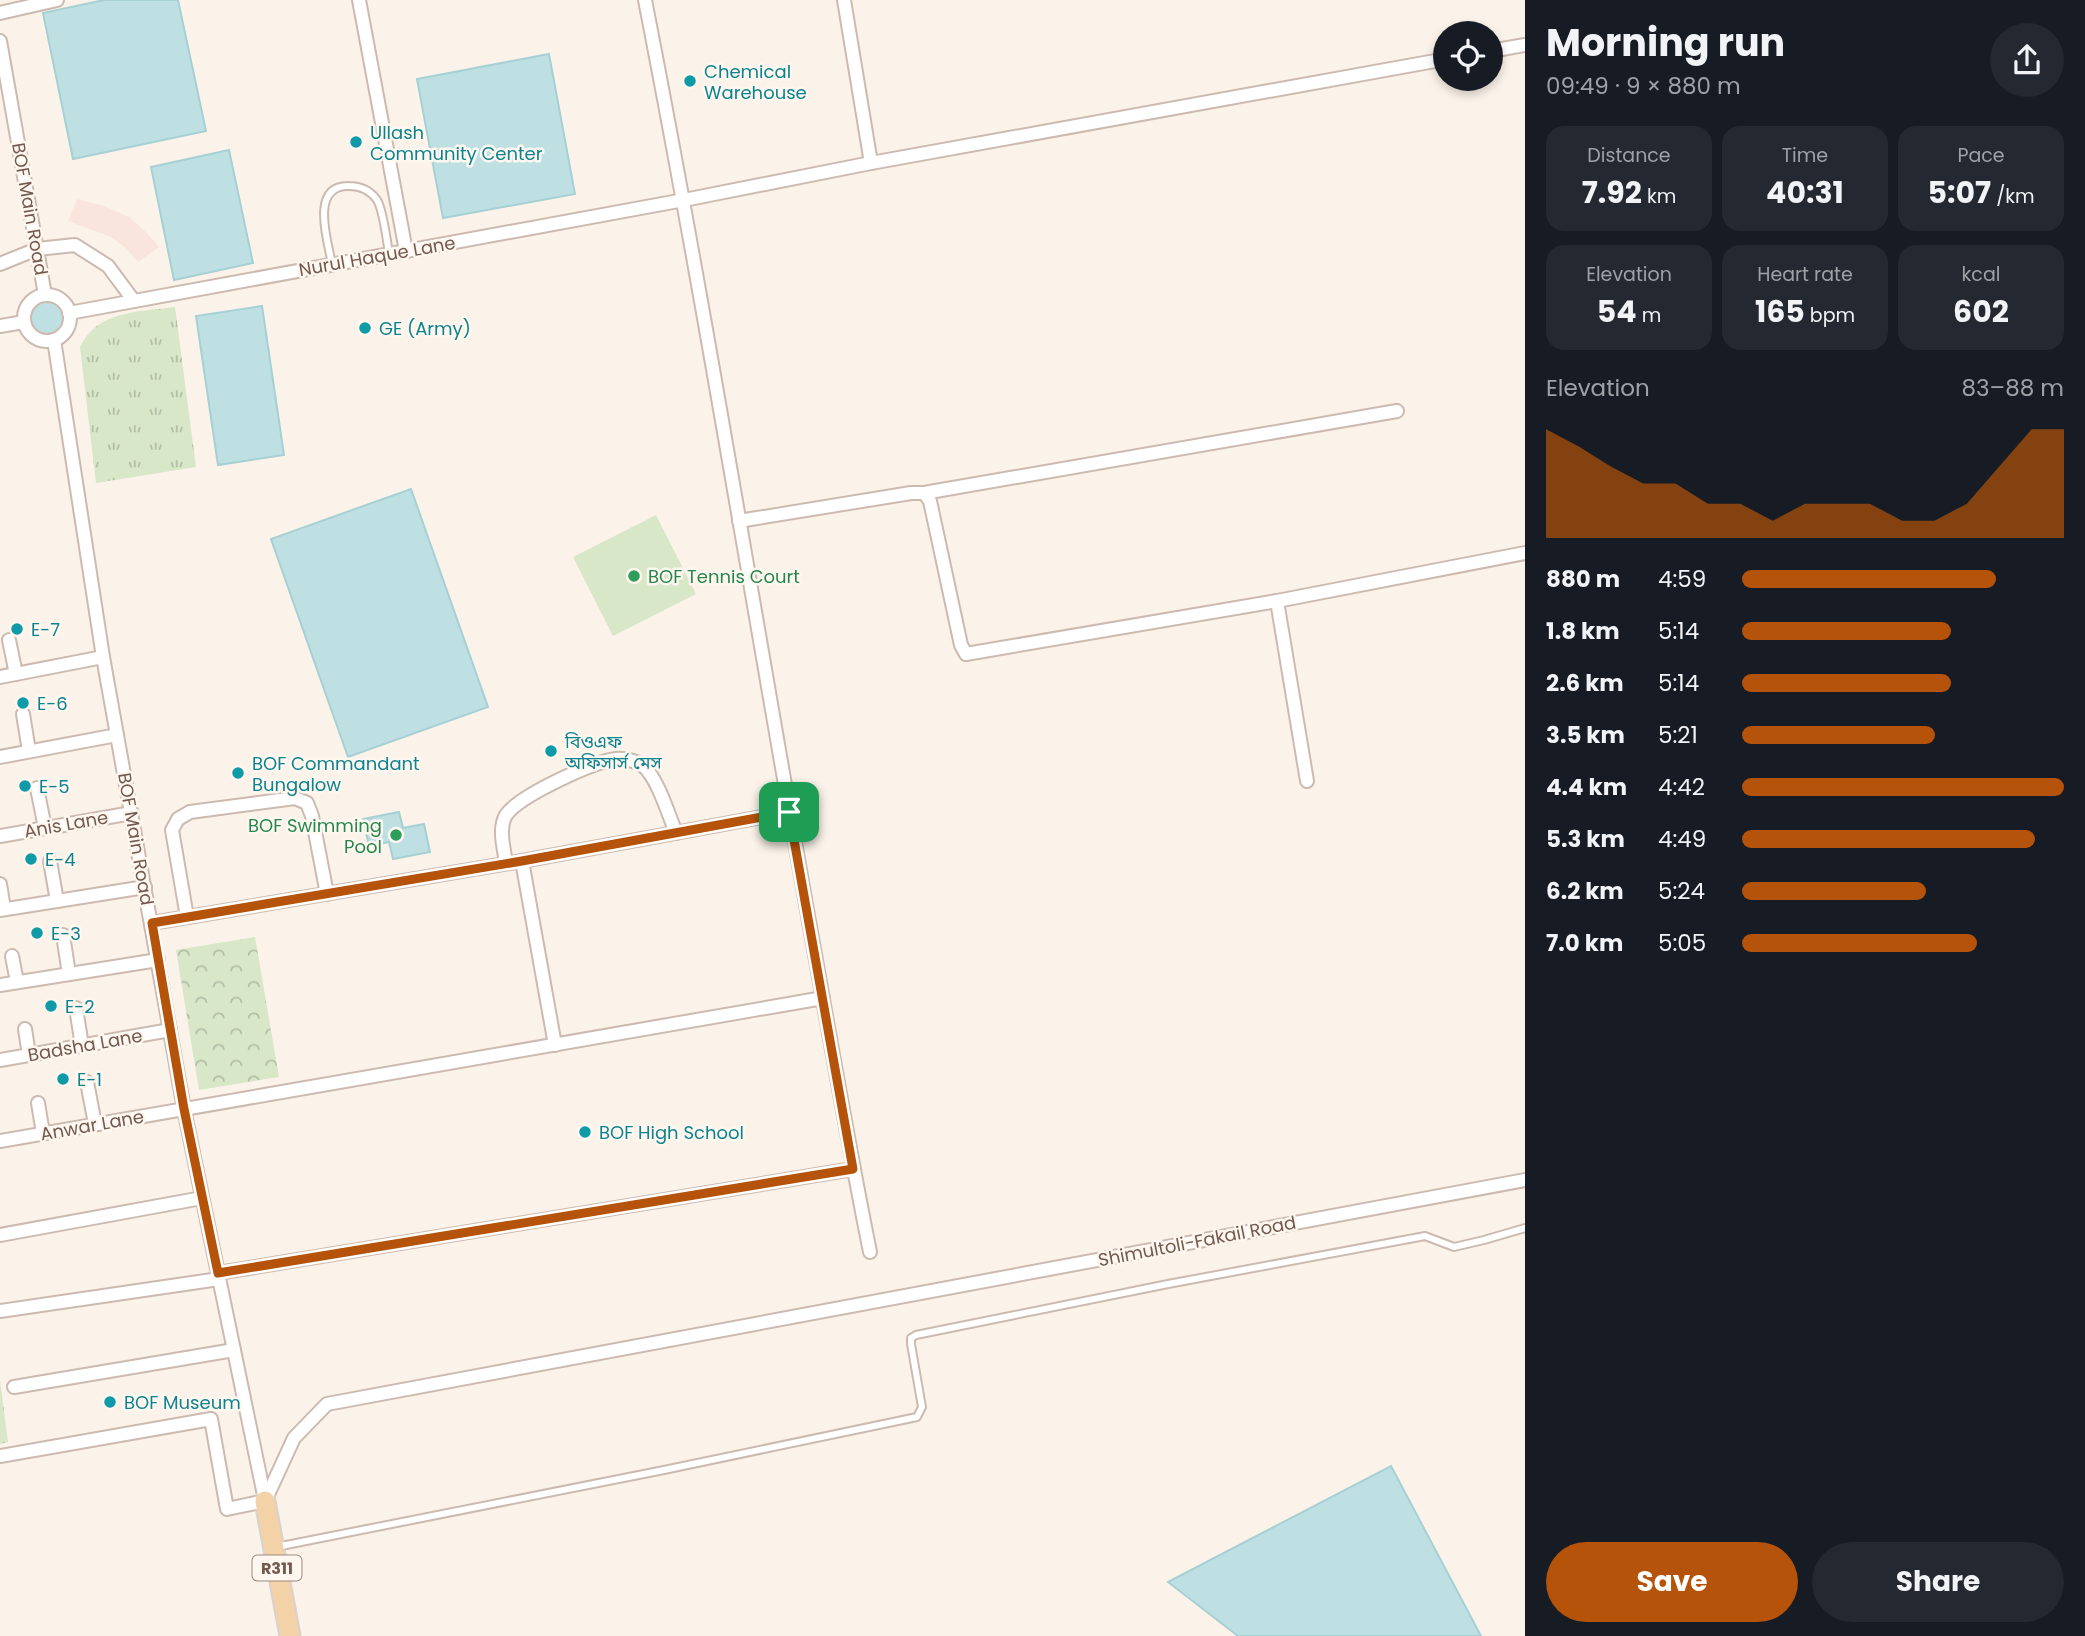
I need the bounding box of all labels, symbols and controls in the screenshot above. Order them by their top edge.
text: Morning run [1546,16,1785,69]
map controls [1433,21,1503,91]
button: locate [1433,21,1503,91]
button: share [1990,23,2064,97]
place label: Chemical Warehouse [704,59,807,105]
text: 09:49 · 9 × 880 m [1546,70,1741,102]
marker: Chemical Warehouse [682,73,698,89]
place label: Ullash Community Center [370,120,543,166]
marker: Ullash Community Center [348,134,364,150]
street label: BOF Main Road [6,141,54,277]
text: Distance [1587,142,1671,169]
text: Time [1782,142,1828,169]
text: Pace [1957,142,2005,169]
text: 7.92 [1582,171,1642,214]
text: 40:31 [1766,171,1844,214]
text: 5:07 [1927,171,1991,214]
text: km [1642,183,1676,210]
text: /km [1991,183,2035,210]
street label: Nurul Haque Lane [297,230,457,282]
text: Elevation [1586,261,1672,288]
text: Heart rate [1757,261,1853,288]
text: kcal [1962,261,2000,288]
text: 54 [1597,290,1637,333]
text: 165 [1755,290,1805,333]
text: 602 [1953,290,2009,333]
text: m [1637,302,1661,329]
text: bpm [1805,302,1855,329]
place label: GE (Army) [379,316,471,341]
marker: GE (Army) [357,320,373,336]
text: Elevation [1546,372,1650,404]
text: 83–88 m [1962,372,2064,404]
text: 880 m [1546,563,1620,595]
text: 4:59 [1658,563,1706,595]
place label: BOF Tennis Court [648,564,800,589]
marker: BOF Tennis Court [626,568,642,584]
text: 1.8 km [1546,615,1620,647]
text: 5:14 [1658,615,1699,647]
place label: E-7 [31,617,60,642]
marker: E-7 [9,621,25,637]
text: 2.6 km [1546,667,1624,699]
text: 5:14 [1658,667,1699,699]
place label: E-6 [37,691,68,716]
marker: E-6 [15,695,31,711]
text: 3.5 km [1546,719,1625,751]
text: 5:21 [1658,719,1698,751]
place label: বিওএফ অফিসার্স মেস [564,729,662,775]
marker: বিওএফ অফিসার্স মেস [543,743,559,759]
place label: BOF Commandant Bungalow [252,751,420,797]
marker: BOF Commandant Bungalow [230,765,246,781]
street label: BOF Main Road [112,771,160,907]
text: 4.4 km [1546,771,1627,803]
text: 4:42 [1658,771,1705,803]
place label: E-5 [39,774,69,799]
marker: E-5 [17,778,33,794]
pin [759,782,819,842]
icon: arrive [770,793,808,831]
street label: Anis Lane [22,804,110,844]
place label: BOF Swimming Pool [248,813,382,859]
text: 5.3 km [1546,823,1625,855]
text: 4:49 [1658,823,1706,855]
marker: BOF Swimming Pool [388,827,404,843]
place label: E-4 [45,847,75,872]
marker: E-4 [23,851,39,867]
text: 6.2 km [1546,875,1624,907]
text: 5:24 [1658,875,1705,907]
place label: E-3 [51,921,81,946]
marker: E-3 [29,925,45,941]
text: 7.0 km [1546,927,1623,959]
text: 5:05 [1658,927,1706,959]
place label: E-2 [65,994,95,1019]
marker: E-2 [43,998,59,1014]
street label: Badsha Lane [26,1023,144,1067]
place label: E-1 [77,1067,102,1092]
marker: E-1 [55,1071,71,1087]
street label: Anwar Lane [38,1104,146,1146]
place label: BOF High School [599,1120,744,1145]
marker: BOF High School [577,1124,593,1140]
street label: Shimultoli-Fakail Road [1096,1210,1298,1272]
place label: BOF Museum [124,1390,241,1415]
marker: BOF Museum [102,1394,118,1410]
button: Save [1546,1542,1798,1622]
button: Share [1812,1542,2064,1622]
road number: R311 [252,1556,302,1580]

